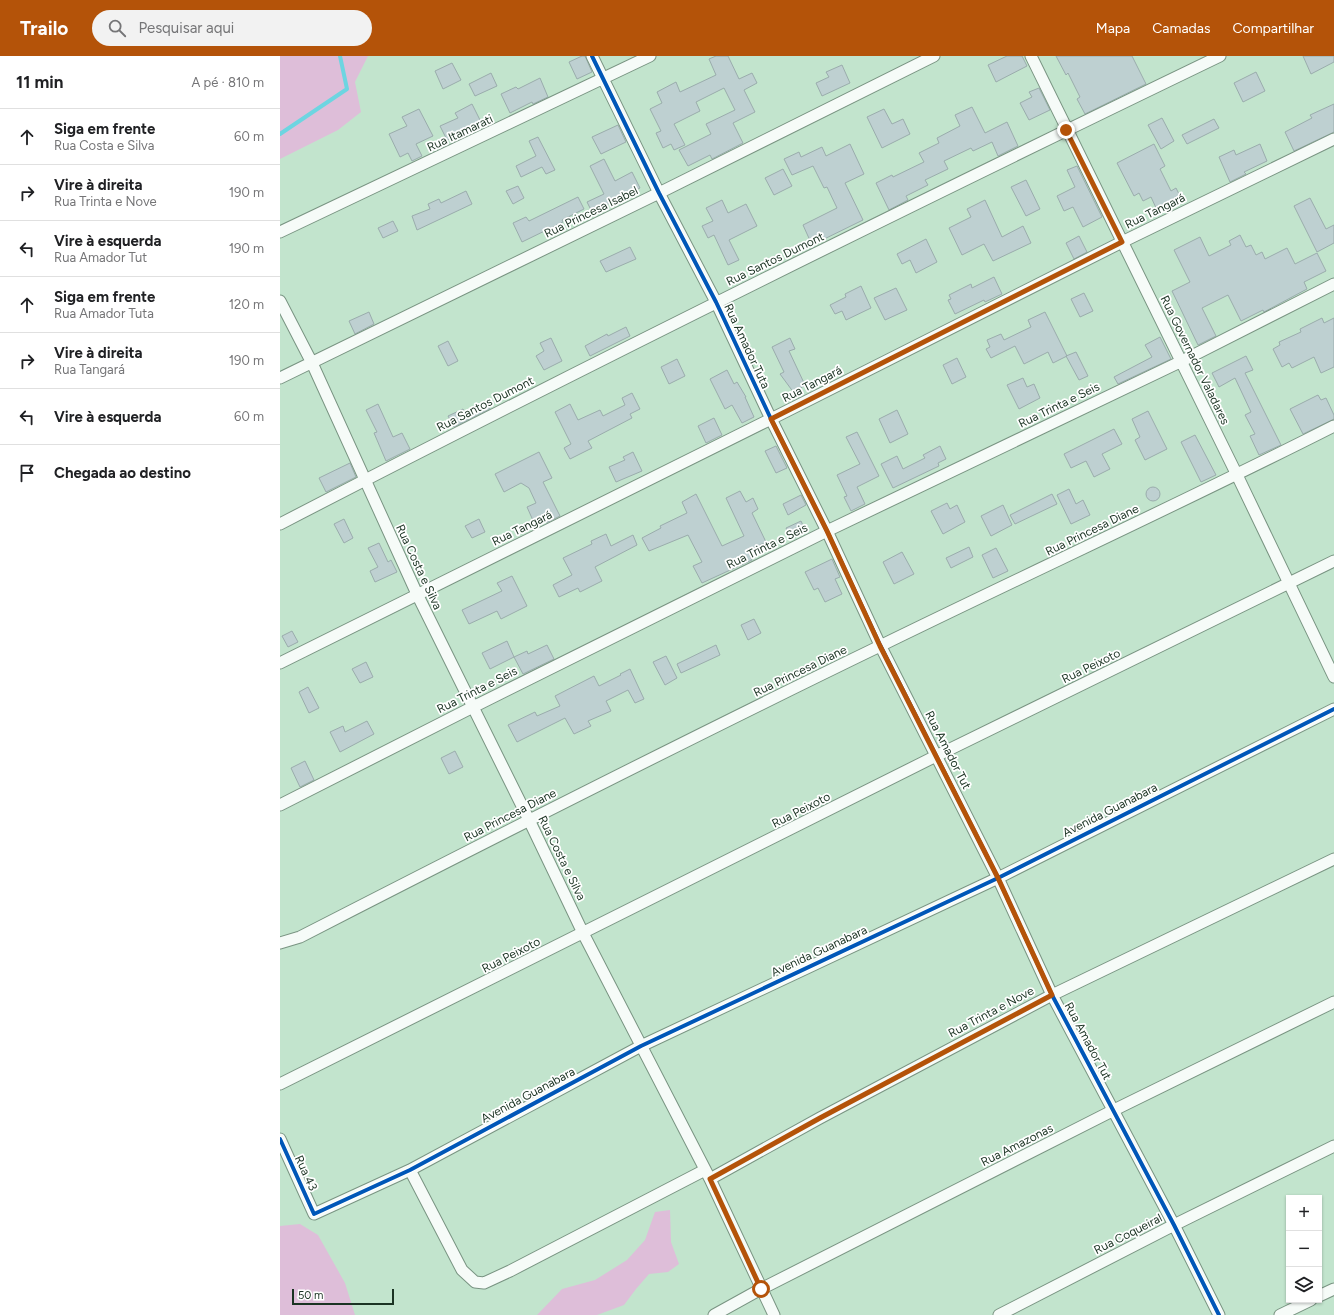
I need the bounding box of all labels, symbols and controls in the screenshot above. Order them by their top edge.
search box [92,10,372,46]
text: Trailo [20,17,68,40]
icon: search [106,17,128,39]
text: Pesquisar aqui [138,19,234,37]
text: Mapa [1096,20,1130,37]
text: Camadas [1152,20,1210,37]
text: Compartilhar [1232,20,1314,37]
text: 11 min [16,72,63,92]
text: A pé · 810 m [192,75,264,90]
street label: Rua Itamarati [425,112,495,154]
text: Siga em frente [54,120,155,138]
route end [1057,121,1075,139]
icon: ahead [16,126,38,148]
text: 60 m [234,129,264,144]
text: Rua Costa e Silva [54,138,154,153]
text: Vire à direita [54,176,143,194]
icon: right [16,182,38,204]
street label: Rua Princesa Isabel [542,183,640,241]
text: 190 m [229,185,264,200]
street label: Rua Tangará [1123,190,1187,232]
text: Rua Trinta e Nove [54,194,157,209]
street label: Rua Santos Dumont [724,229,827,289]
text: Vire à esquerda [54,232,161,250]
icon: left [16,238,38,260]
text: 190 m [229,241,264,256]
text: Rua Amador Tut [54,250,147,265]
text: Siga em frente [54,288,155,306]
street label: Rua Governador Valadares [1158,293,1233,427]
icon: ahead [16,294,38,316]
text: 120 m [229,297,264,312]
street label: Rua Amador Tuta [721,301,773,391]
text: Rua Amador Tuta [54,306,154,321]
text: Vire à direita [54,344,143,362]
icon: right [16,350,38,372]
text: 190 m [229,353,264,368]
text: Rua Tangará [54,362,125,377]
street label: Rua Tangará [780,363,844,405]
street label: Rua Santos Dumont [434,373,536,434]
street label: Rua Trinta e Seis [1016,379,1102,431]
icon: left [16,406,38,428]
text: Vire à esquerda [54,408,161,426]
text: 60 m [234,409,264,424]
icon: arrive [16,462,38,484]
text: Chegada ao destino [54,464,191,482]
street label: Rua Princesa Diane [1043,501,1141,559]
street label: Rua Tangará [490,507,554,549]
street label: Rua Trinta e Seis [724,520,810,572]
street label: Rua Costa e Silva [393,522,445,612]
street label: Rua Princesa Diane [751,642,849,700]
street label: Rua Peixoto [1059,646,1123,686]
street label: Rua Trinta e Seis [434,664,520,716]
street label: Rua Amador Tut [922,708,974,792]
street label: Avenida Guanabara [1060,780,1160,840]
street label: Rua Princesa Diane [461,785,559,844]
street label: Rua Peixoto [770,789,833,831]
street label: Rua Costa e Silva [535,813,589,903]
street label: Avenida Guanabara [769,923,869,979]
street label: Rua Peixoto [480,934,543,976]
street label: Rua Trinta e Nove [946,983,1037,1040]
street label: Rua Amador Tut [1062,1000,1115,1083]
street label: Avenida Guanabara [479,1064,577,1126]
street label: Rua Amazonas [979,1121,1056,1169]
street label: Rua 43 [292,1153,320,1193]
map controls [1286,1195,1322,1303]
button: + [1286,1195,1322,1231]
street label: Rua Coqueiral [1092,1211,1164,1257]
button: − [1286,1231,1322,1267]
button: layers [1286,1267,1322,1303]
route start [752,1280,770,1298]
scale bar [292,1287,394,1306]
text: 50 m [298,1289,323,1302]

